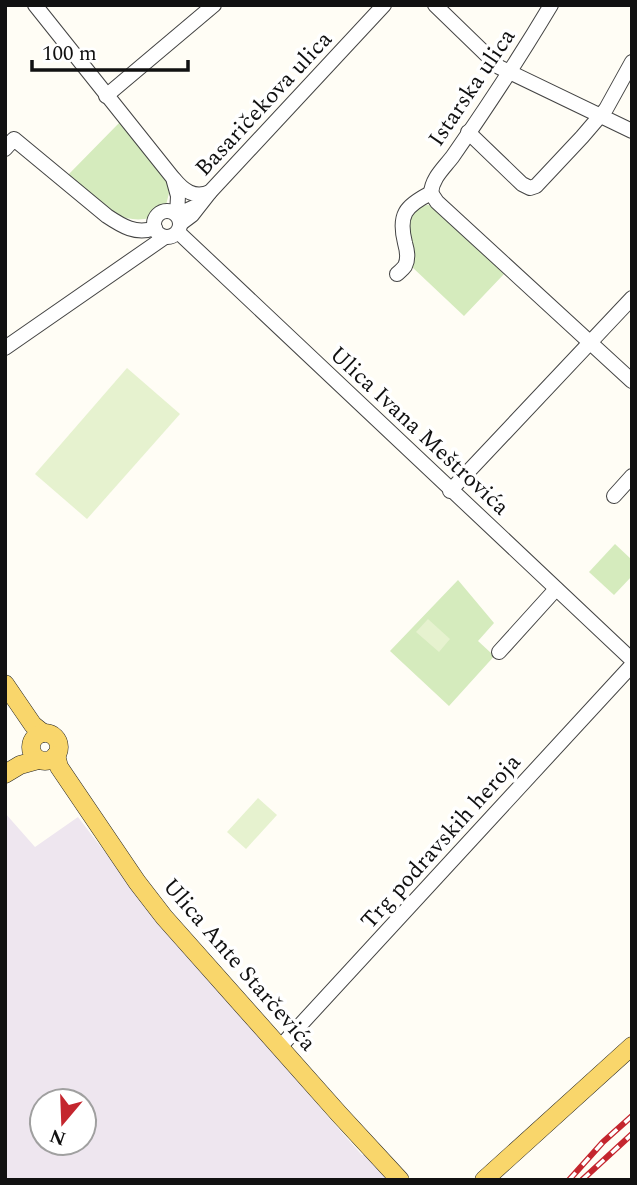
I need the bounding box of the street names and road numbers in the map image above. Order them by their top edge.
street label: Istarska ulica [420,22,525,154]
street label: Basaričekova ulica [187,23,341,185]
street label: Ulica Ivana Meštrovića [321,338,517,524]
street label: Trg podravskih heroja [353,746,530,938]
street label: Ulica Ante Starčevića [154,871,324,1059]

